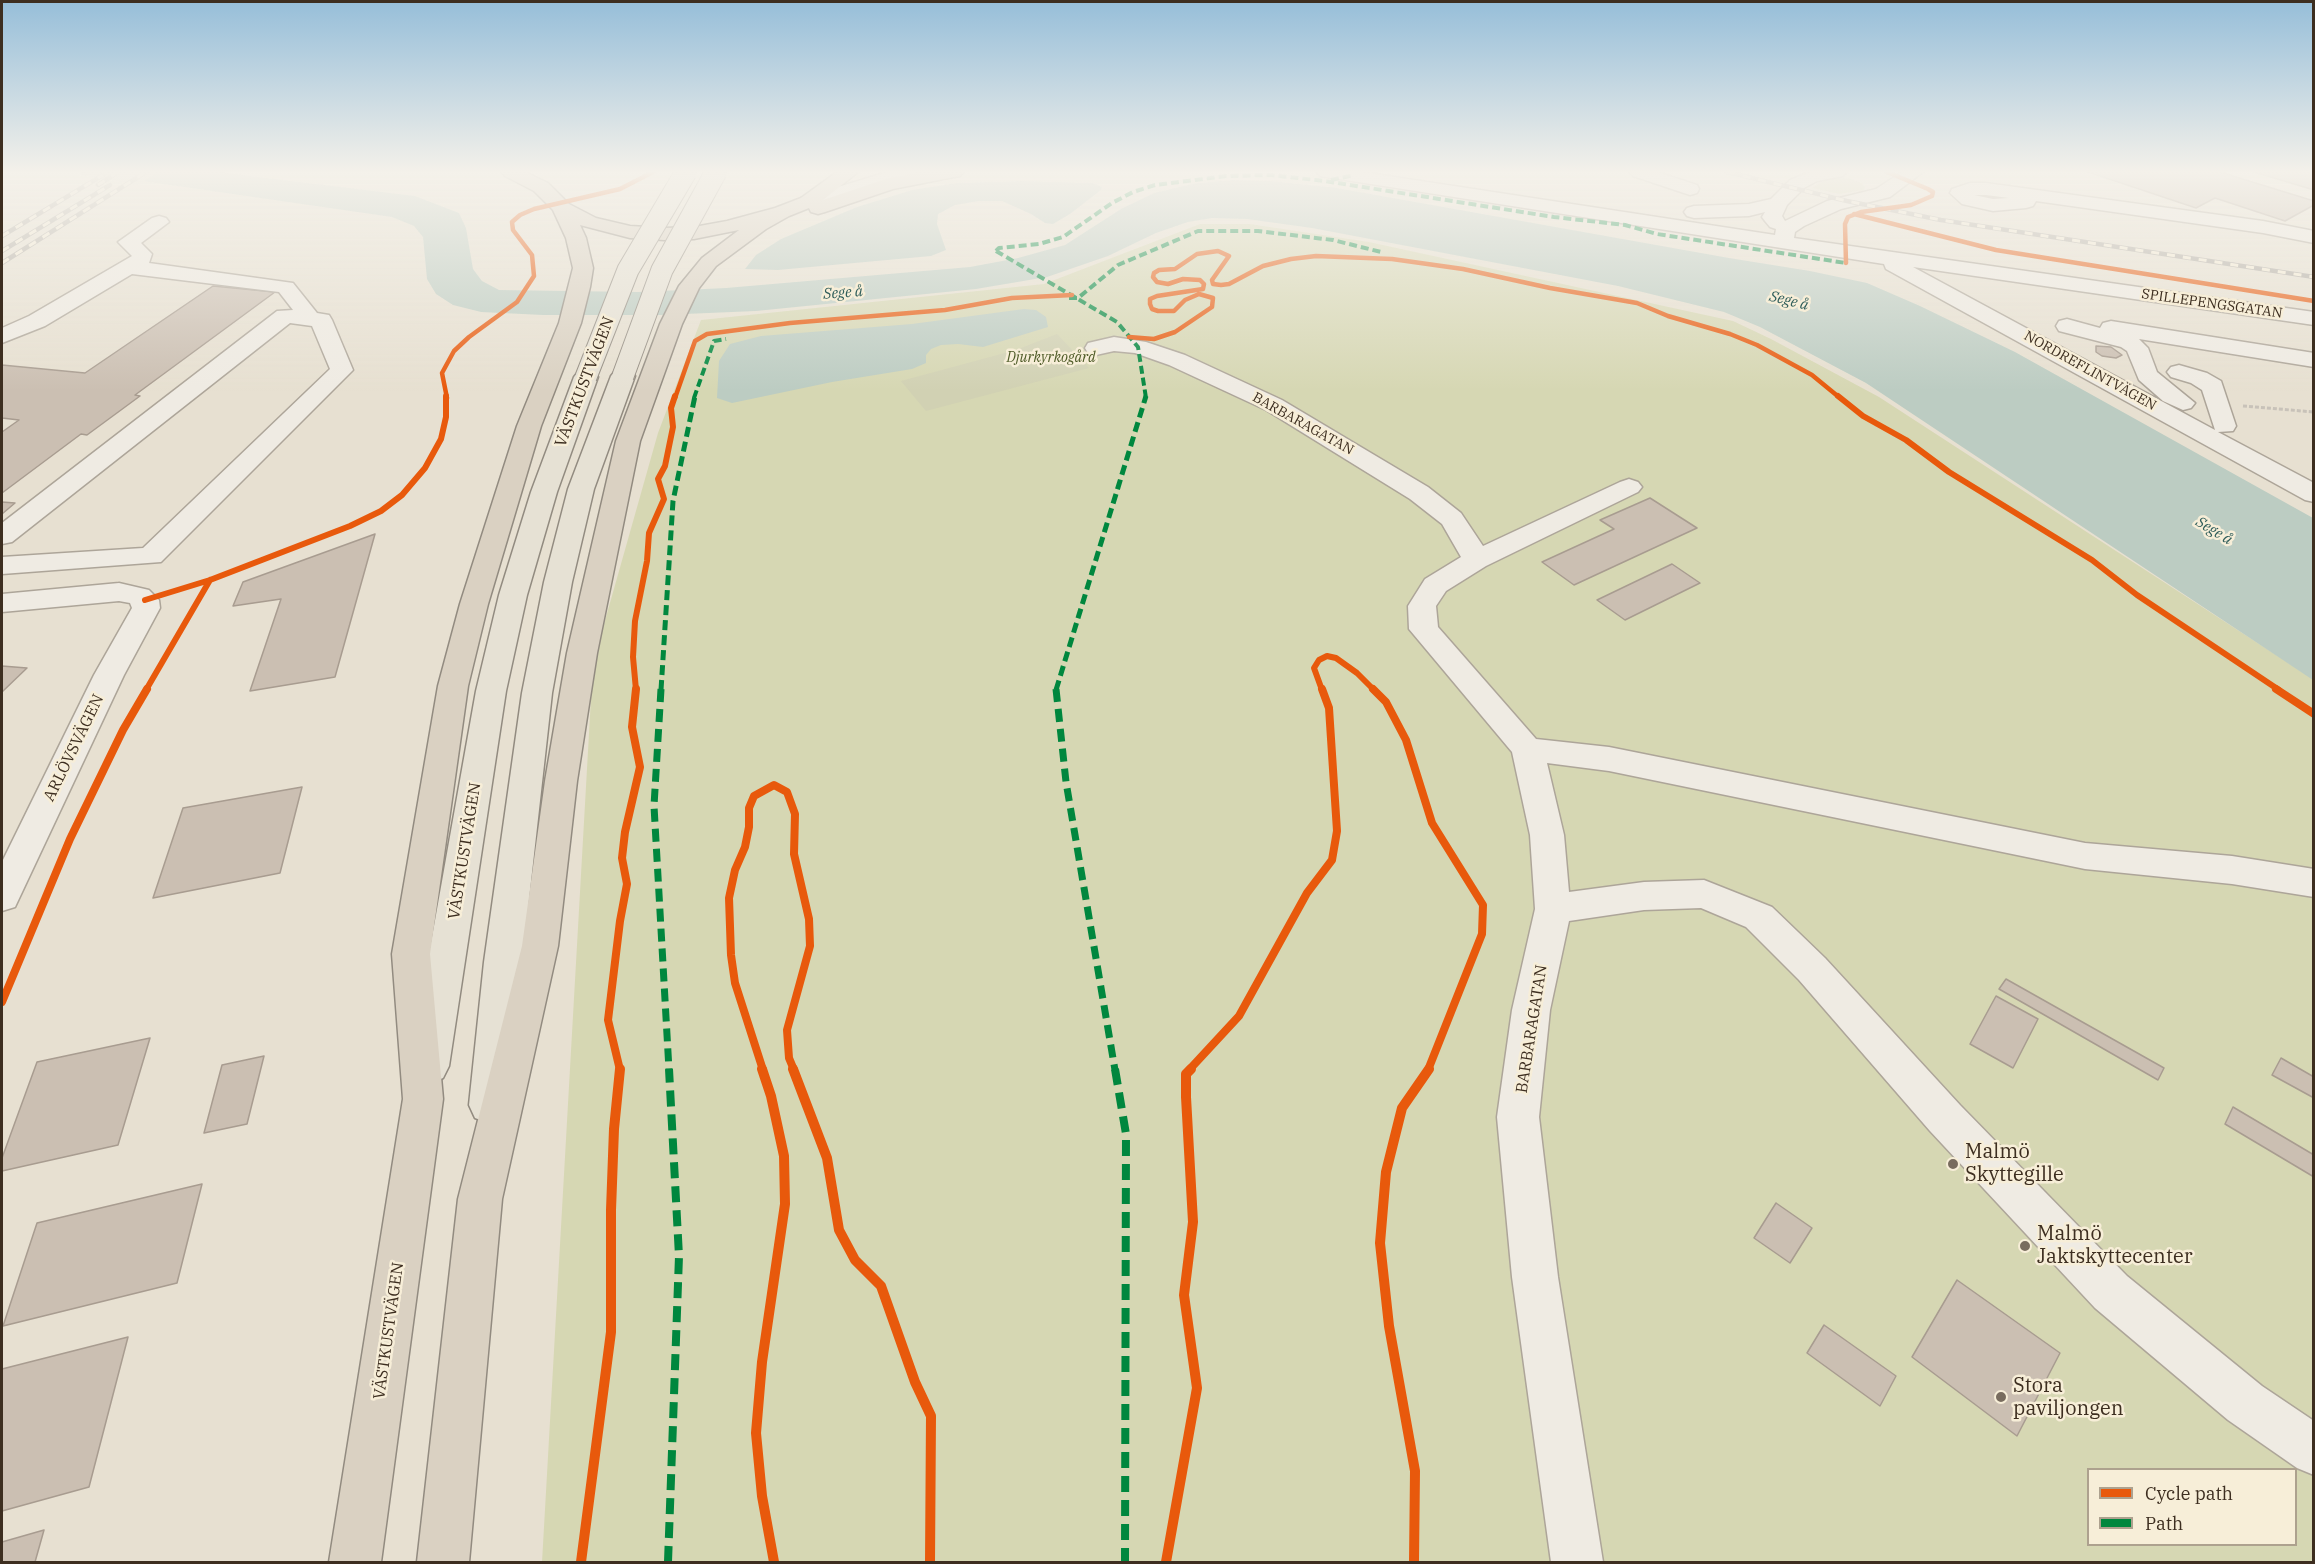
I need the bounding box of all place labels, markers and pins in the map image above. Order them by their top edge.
place label: Malmö Skyttegille [1965,1140,2064,1187]
marker: Malmö Skyttegille [1946,1157,1960,1171]
place label: Malmö Jaktskyttecenter [2037,1222,2193,1269]
marker: Malmö Jaktskyttecenter [2018,1239,2032,1253]
place label: Stora paviljongen [2013,1374,2123,1421]
marker: Stora paviljongen [1994,1390,2008,1404]

